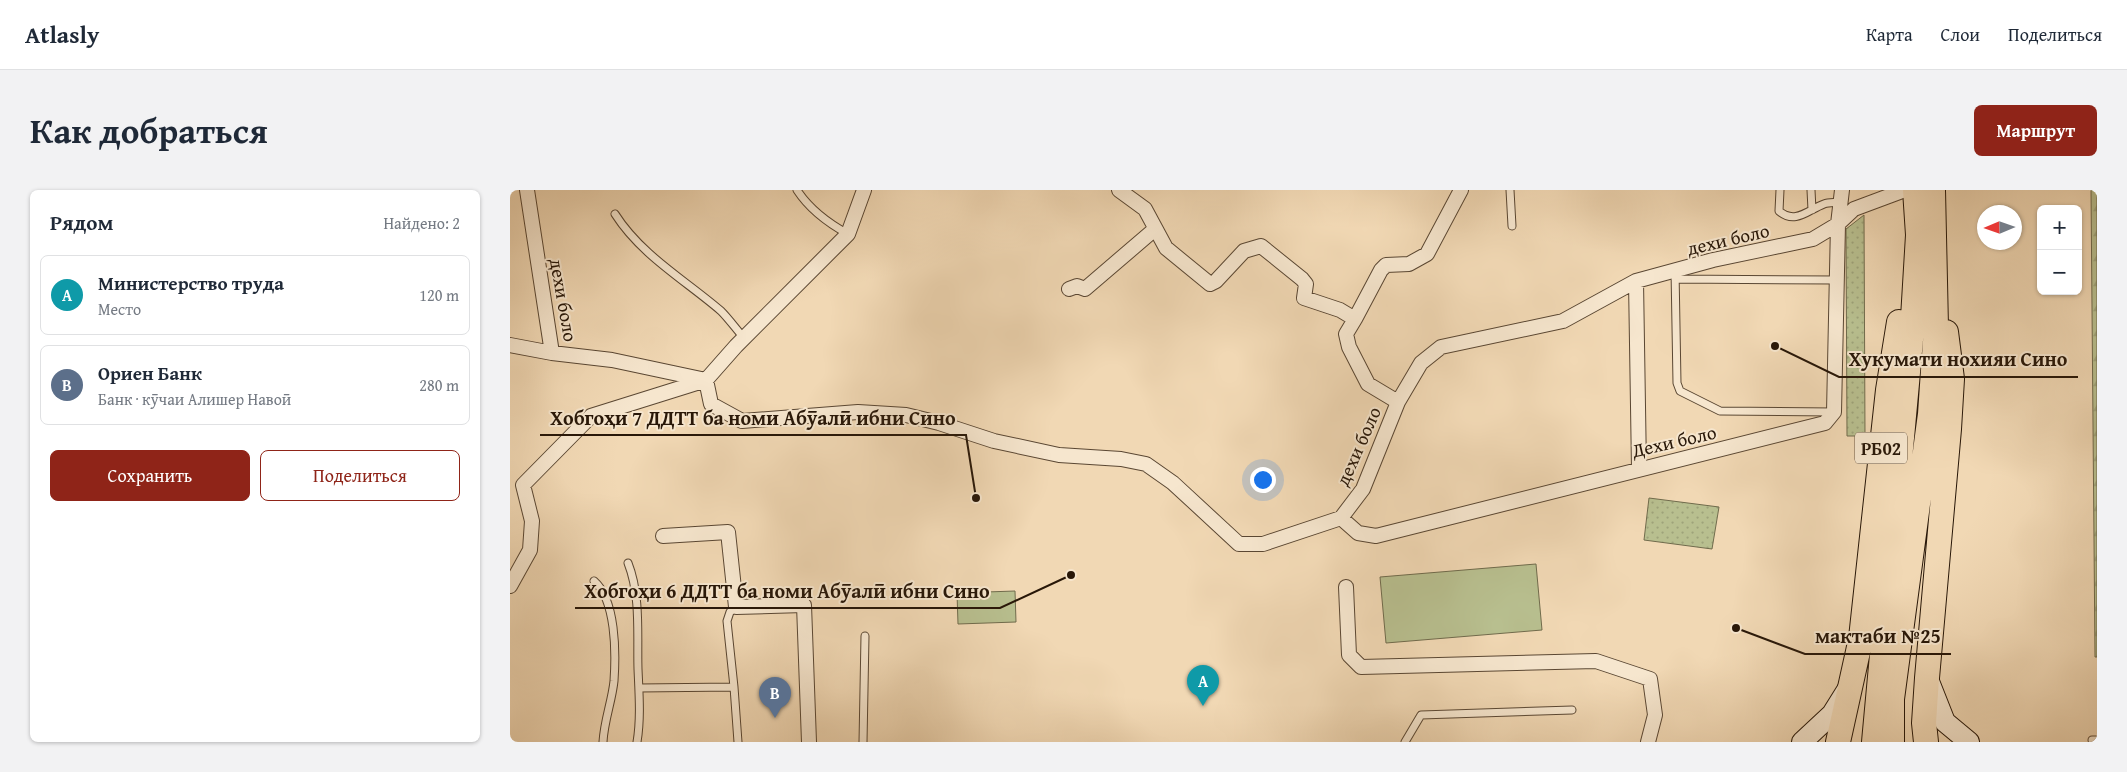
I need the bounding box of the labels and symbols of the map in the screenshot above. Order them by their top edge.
north arrow [1977,205,2022,250]
street label: дехи боло [1684,216,1772,262]
street label: дехи боло [543,256,585,344]
callout: Хукумати нохияи Сино [1839,342,2078,377]
text: Хукумати нохияи Сино [1849,344,2068,373]
callout: Хобгоҳи 7 ДДТТ ба номи Абӯалӣ ибни Сино [540,400,966,435]
street label: дехи боло [1328,402,1388,490]
text: Хобгоҳи 7 ДДТТ ба номи Абӯалӣ ибни Сино [550,403,956,432]
street label: Дехи боло [1628,418,1719,465]
road number: РБ02 [1855,432,1907,464]
your location [1250,467,1276,493]
callout: Хобгоҳи 6 ДДТТ ба номи Абӯалӣ ибни Сино [575,573,1000,608]
text: Хобгоҳи 6 ДДТТ ба номи Абӯалӣ ибни Сино [584,576,990,605]
callout: мактаби №25 [1805,619,1951,654]
text: мактаби №25 [1815,621,1941,650]
pin: A [1187,665,1219,706]
pin: B [759,677,791,718]

